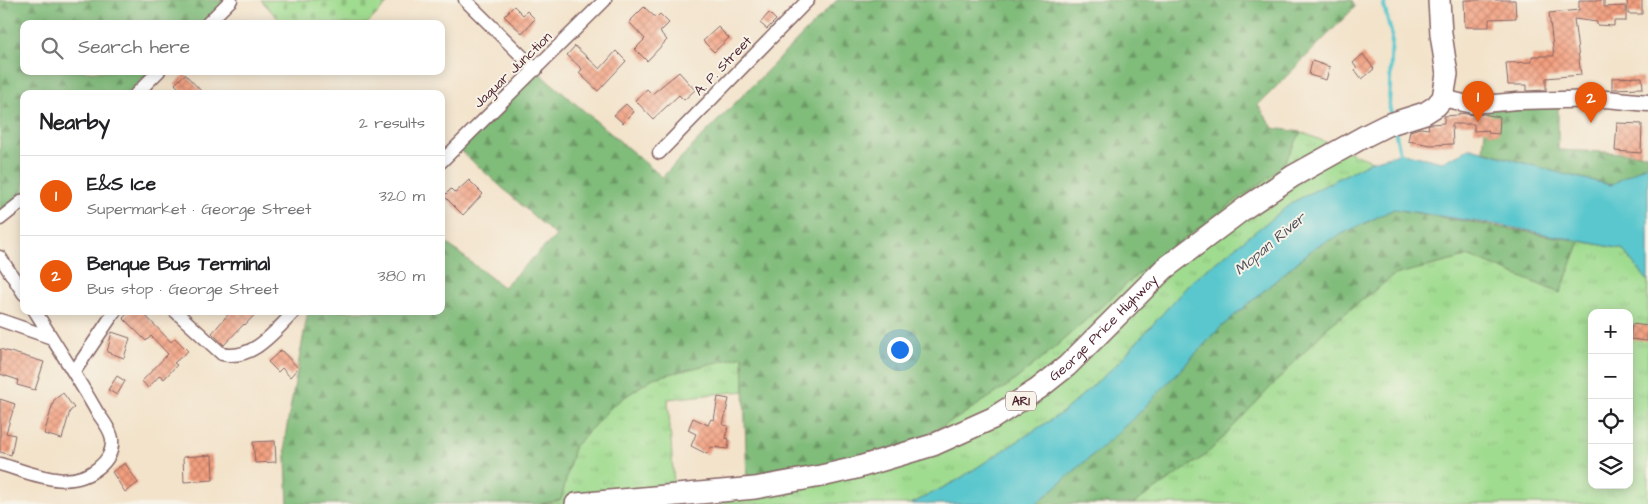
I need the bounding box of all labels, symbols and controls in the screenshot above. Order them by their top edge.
search box [20,20,445,75]
street label: Jaguar Junction [469,27,557,113]
street label: A. P. Street [689,31,757,100]
icon: search [38,34,66,62]
text: Search here [78,34,190,61]
pin: 1 [1462,81,1494,122]
pin: 2 [1575,82,1607,123]
text: Nearby [40,108,110,137]
text: 2 results [359,112,425,134]
text: E&S Ice [87,171,156,198]
text: 1 [55,185,57,207]
text: 320 m [379,185,425,207]
text: Supermarket · George Street [87,198,311,220]
water label: Mopan River [1230,207,1312,280]
text: Benque Bus Terminal [87,251,270,278]
text: 2 [51,265,61,287]
text: 380 m [378,265,425,287]
street label: George Price Highway [1045,270,1163,386]
text: Bus stop · George Street [87,278,279,300]
map controls [1588,309,1633,489]
button: + [1588,309,1633,354]
your location [887,337,913,363]
button: − [1588,354,1633,399]
road number: AR1 [1006,392,1036,411]
button: locate [1588,399,1633,444]
button: layers [1588,444,1633,489]

